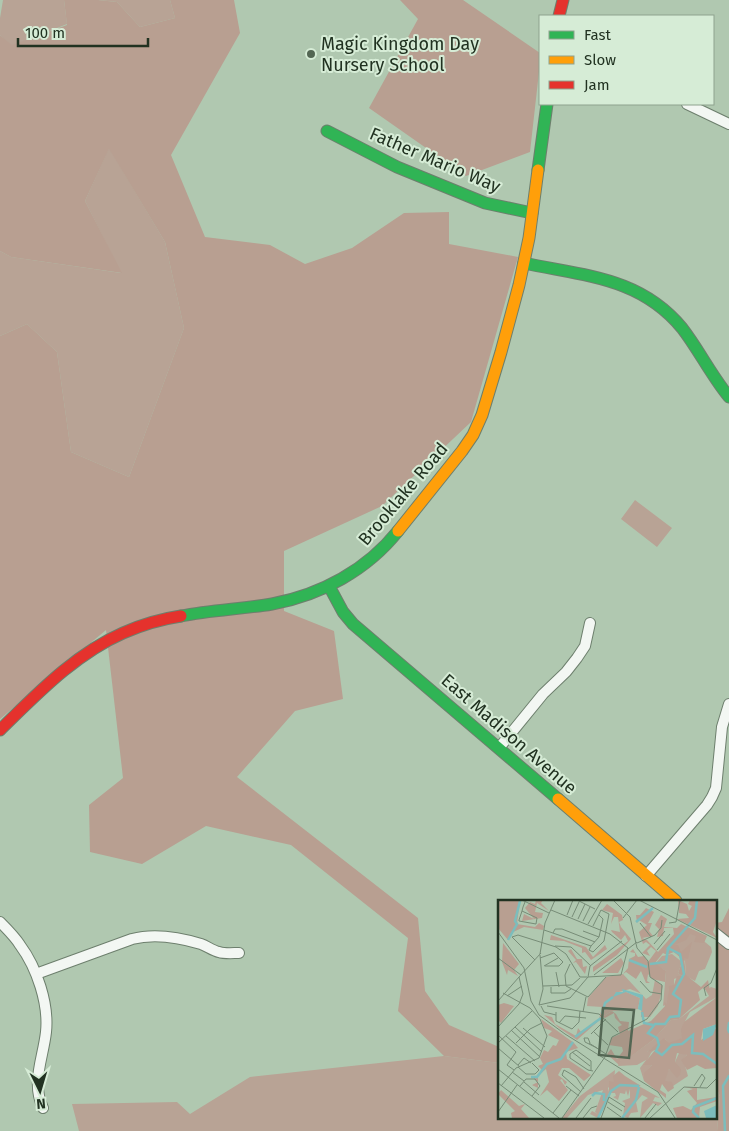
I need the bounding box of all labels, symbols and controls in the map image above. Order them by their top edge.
scale bar [18,15,148,47]
legend [539,15,714,105]
text: 100 m [25,24,65,42]
text: Fast [584,26,611,44]
place label: Magic Kingdom Day Nursery School [321,33,479,76]
marker: Magic Kingdom Day Nursery School [305,48,317,60]
text: Slow [584,51,616,69]
text: Jam [584,76,610,94]
street label: Father Mario Way [366,123,504,198]
street label: Brooklake Road [354,438,452,550]
street label: East Madison Avenue [437,669,581,799]
inset map [498,900,716,1118]
north arrow [15,1066,65,1116]
text: N [36,1095,46,1112]

